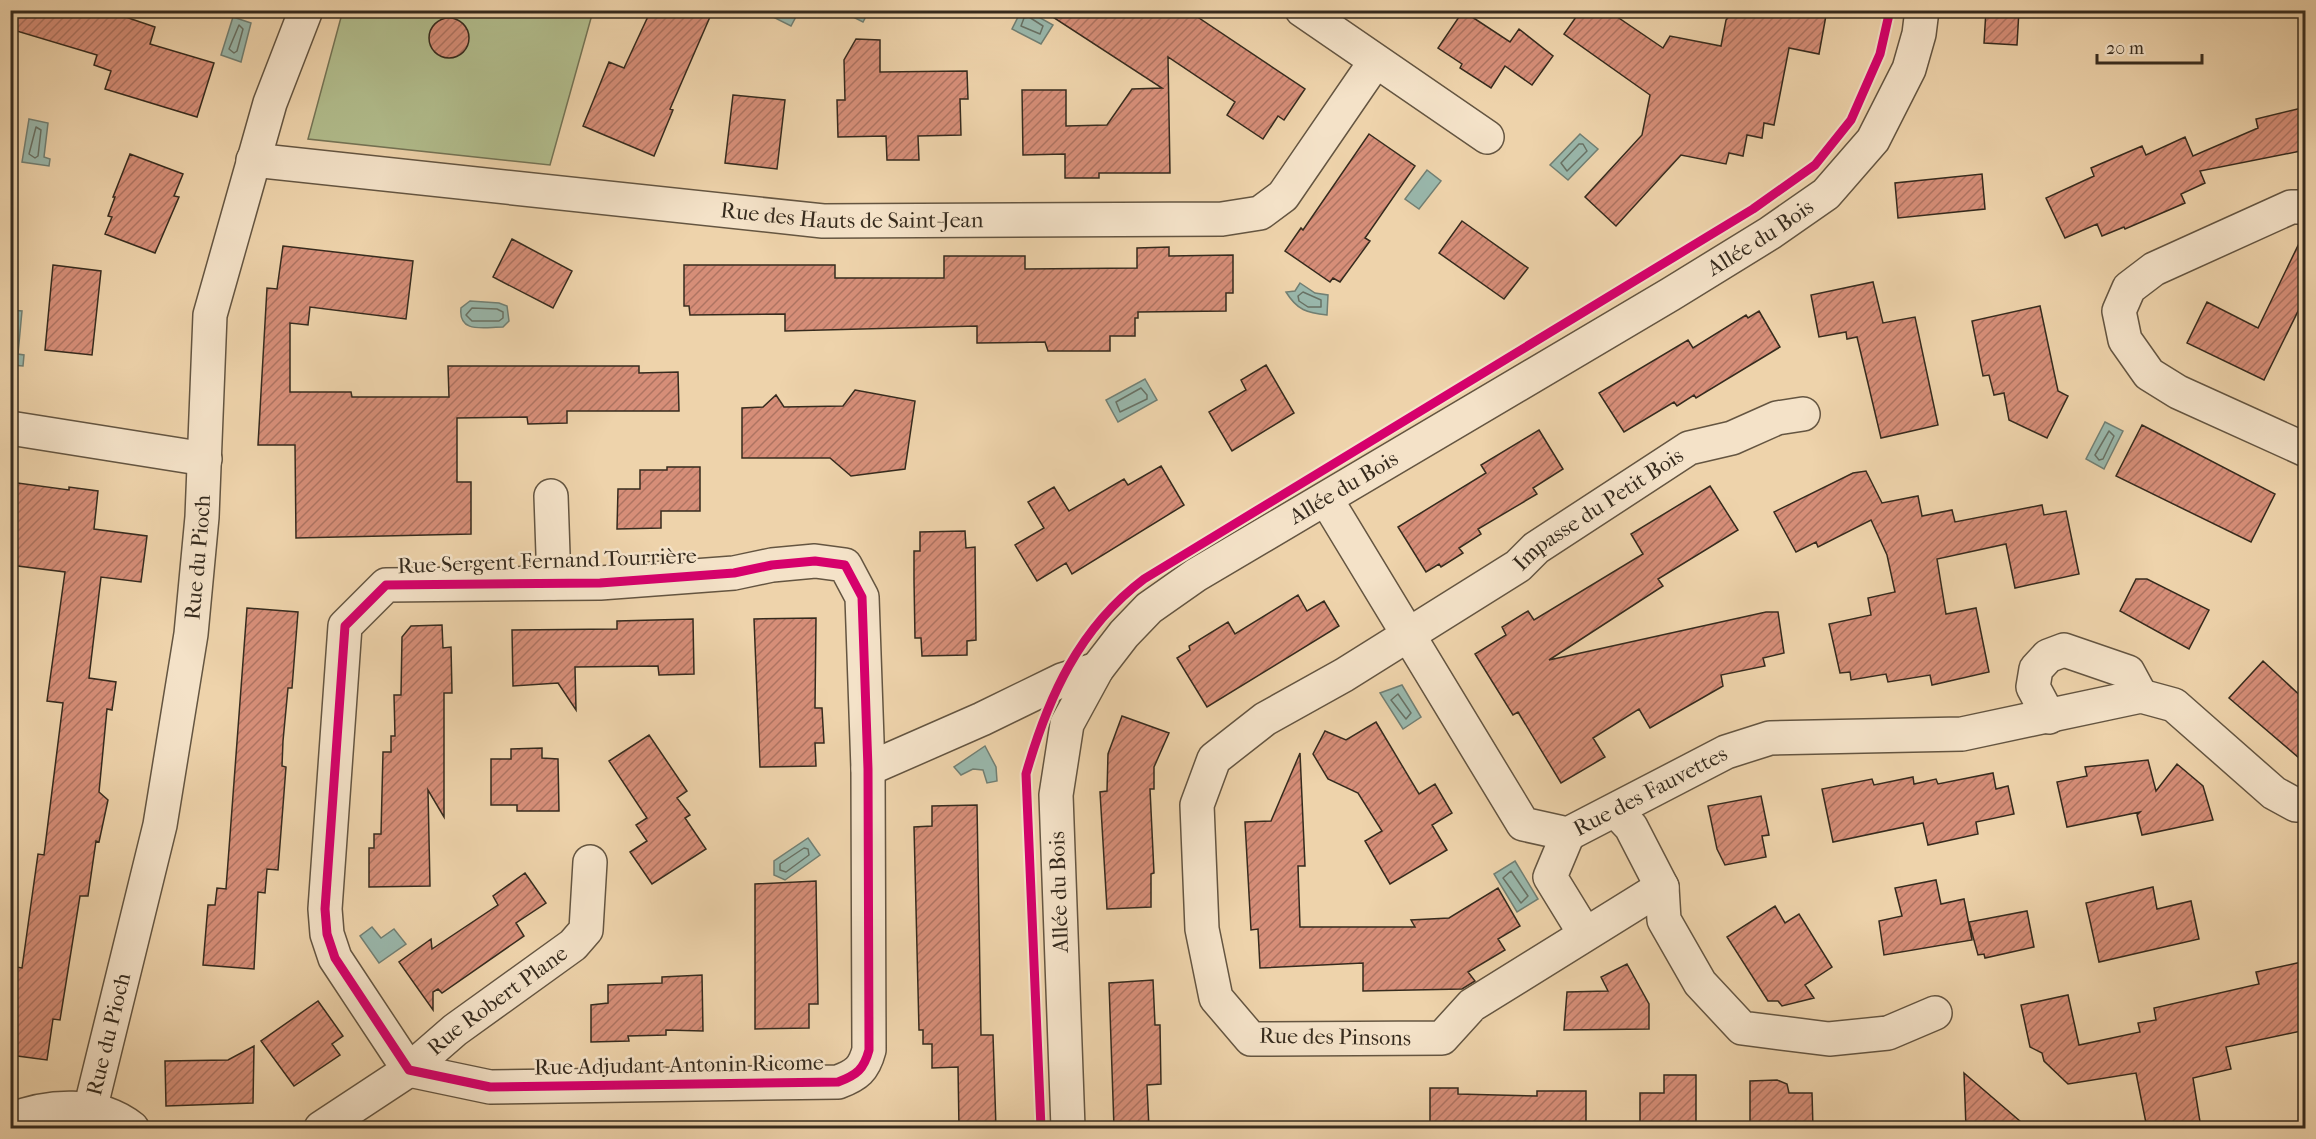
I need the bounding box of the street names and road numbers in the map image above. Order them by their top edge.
street label: Allée du Bois [1701,194,1819,282]
street label: Rue des Hauts de Saint-Jean [719,197,984,234]
street label: Impasse du Petit Bois [1508,442,1688,576]
street label: Allée du Bois [1284,445,1403,530]
street label: Rue du Pioch [179,494,216,621]
street label: Rue Sergent Fernand Tourrière [397,543,697,579]
street label: Rue des Fauvettes [1569,741,1732,842]
street label: Allée du Bois [1044,831,1074,954]
street label: Rue Robert Plane [422,940,573,1061]
street label: Rue du Pioch [81,970,136,1098]
street label: Rue des Pinsons [1259,1023,1411,1051]
street label: Rue Adjudant Antonin Ricome [534,1049,824,1081]

